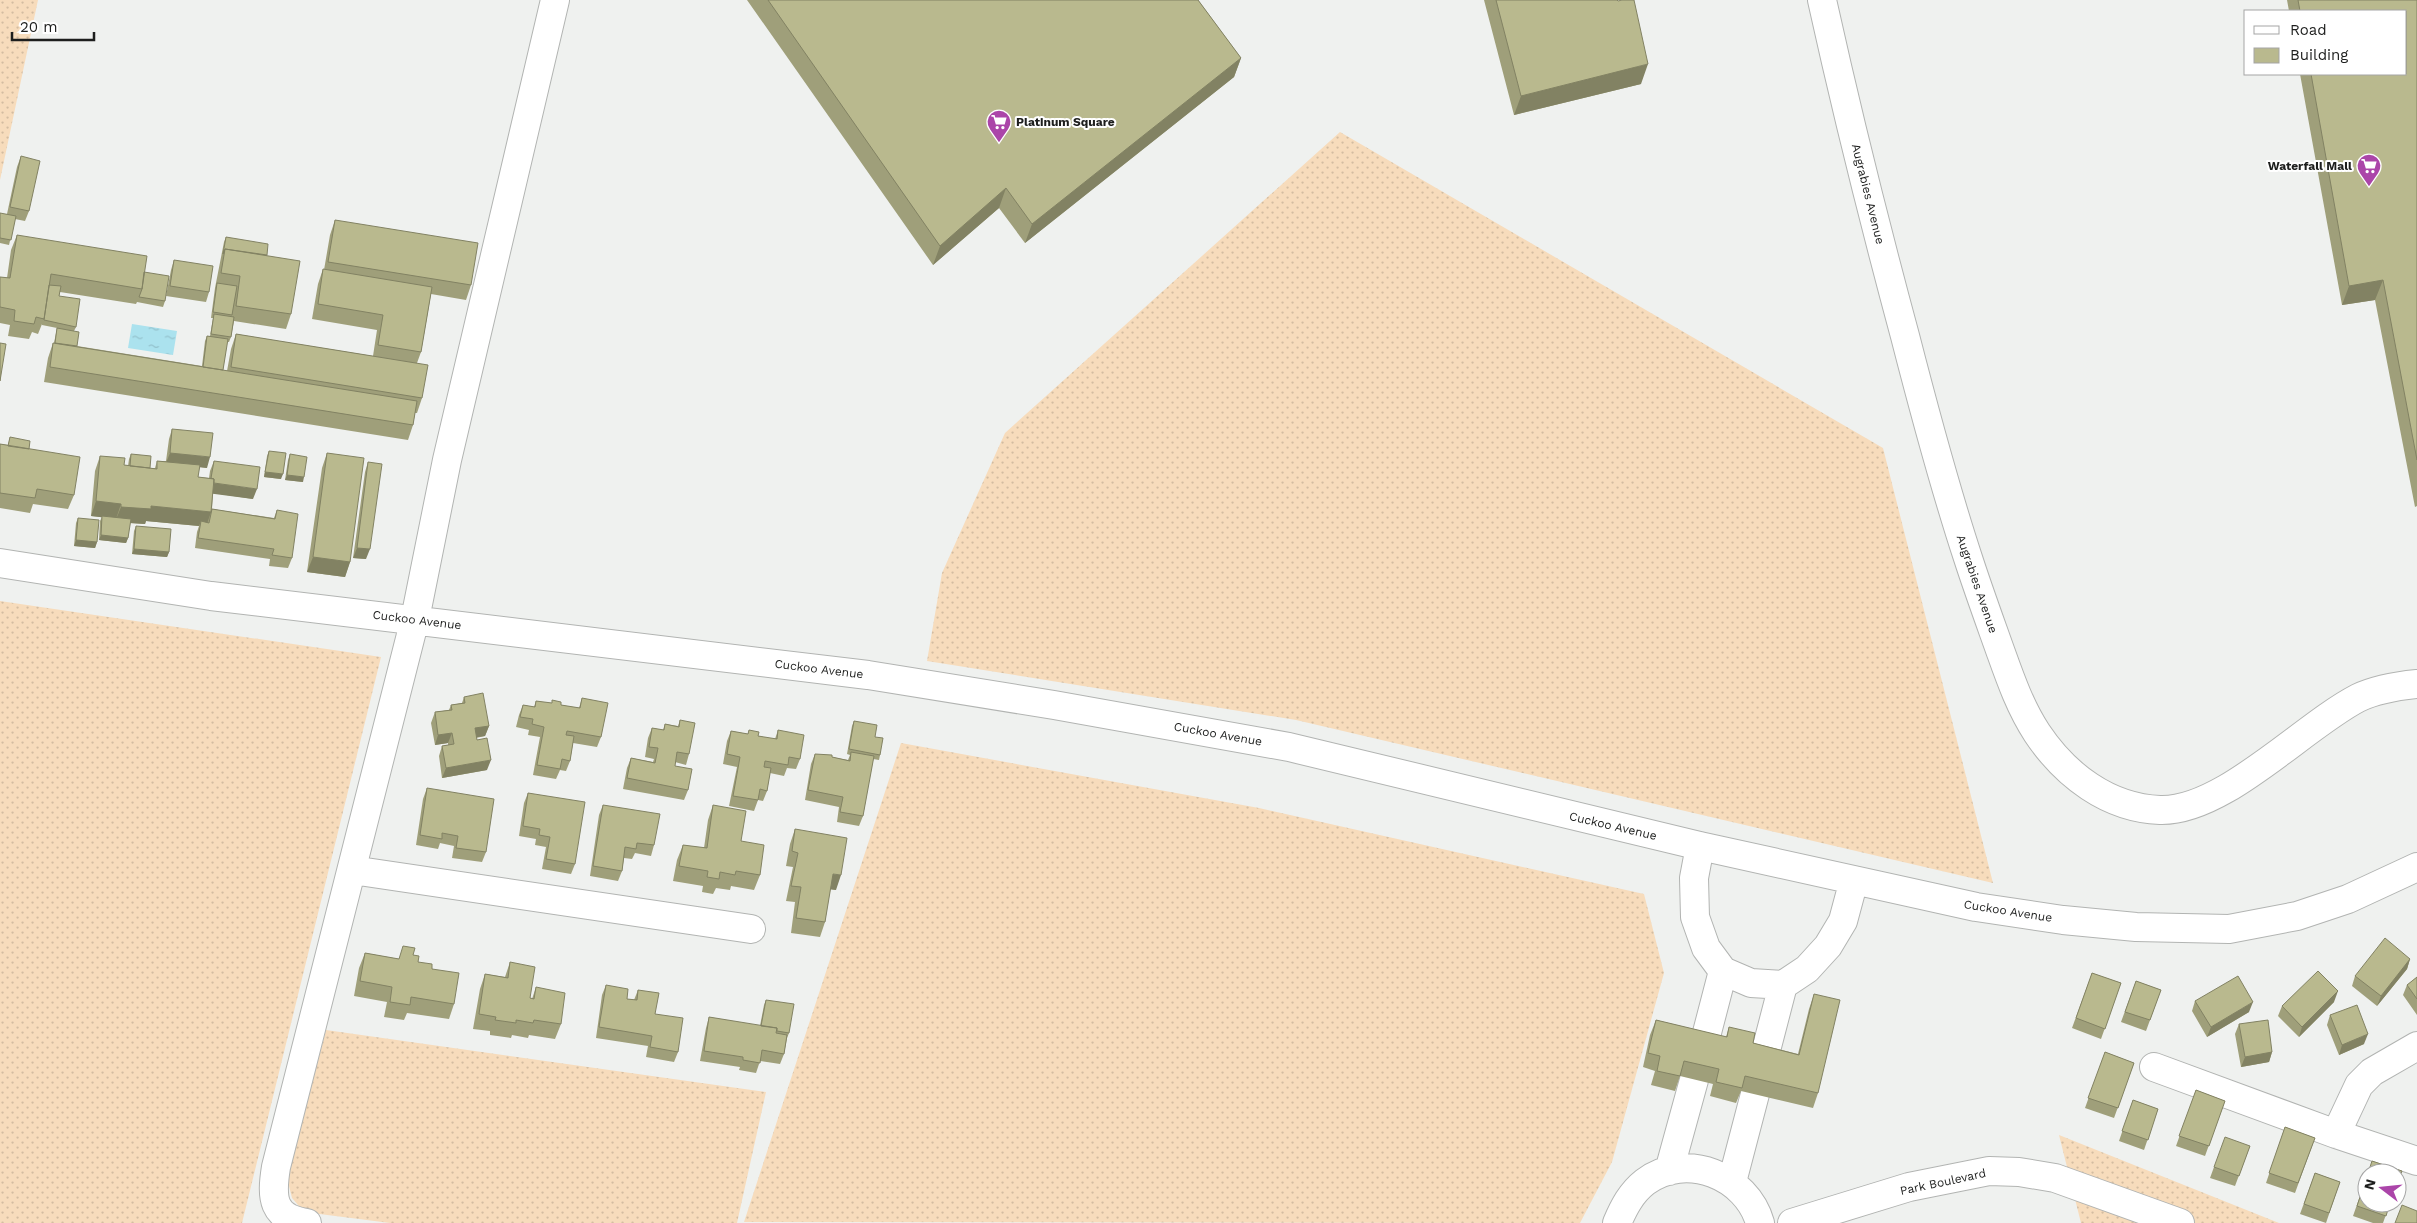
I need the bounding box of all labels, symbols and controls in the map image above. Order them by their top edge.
scale bar [12,10,95,42]
legend [2244,10,2407,75]
text: 20 m [20,18,58,36]
text: Road [2290,21,2327,39]
text: Building [2290,46,2348,64]
supermarket icon: Platinum Square [986,109,1012,143]
place label: Platinum Square [1016,115,1115,129]
street label: Augrabies Avenue [1849,142,1887,246]
supermarket icon: Waterfall Mall [2356,153,2382,187]
place label: Waterfall Mall [2268,159,2352,173]
street label: Augrabies Avenue [1954,533,2000,635]
street label: Cuckoo Avenue [372,608,462,632]
street label: Cuckoo Avenue [774,657,864,681]
street label: Cuckoo Avenue [1173,719,1263,749]
street label: Cuckoo Avenue [1568,809,1658,843]
street label: Cuckoo Avenue [1963,897,2053,925]
north arrow [2357,1163,2407,1213]
street label: Park Boulevard [1899,1166,1987,1198]
text: N [2360,1177,2379,1192]

